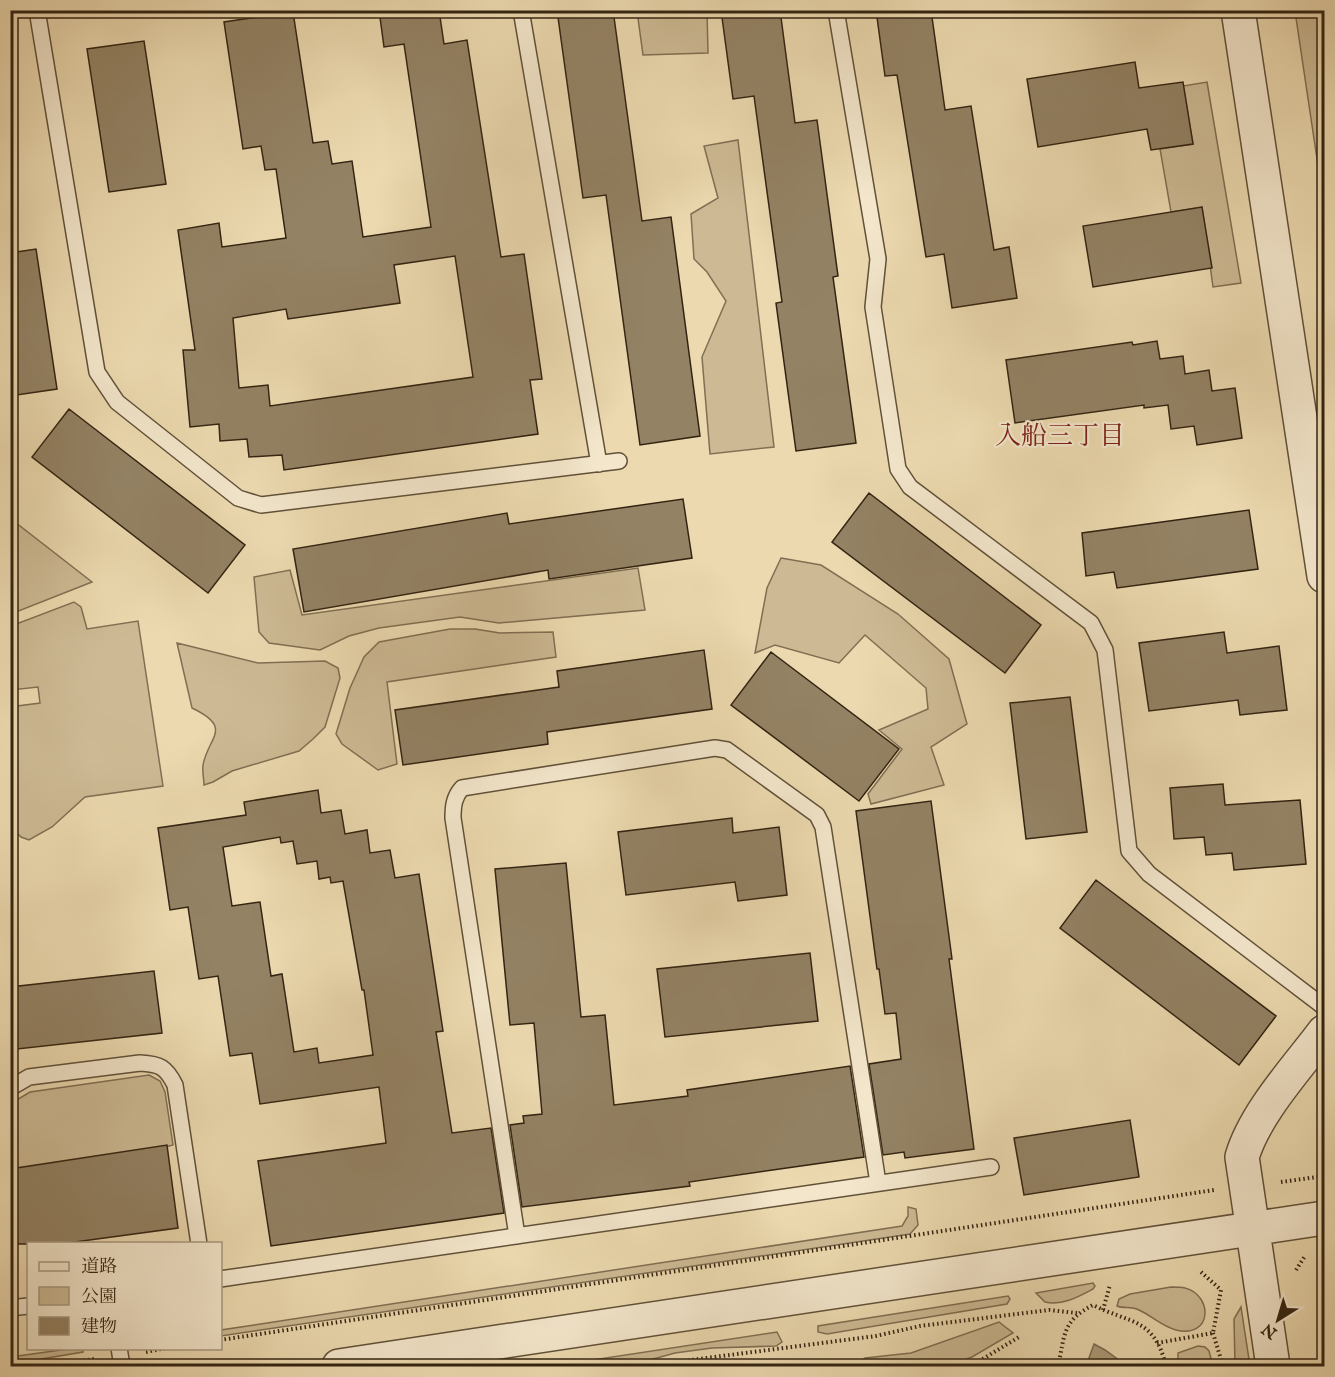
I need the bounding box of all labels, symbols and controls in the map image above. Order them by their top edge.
district label: 入船三丁目 [995,420,1125,453]
legend [27,1242,222,1350]
text: 道路 [81,1256,117,1279]
text: 公園 [81,1286,117,1309]
north arrow [1248,1290,1308,1350]
text: 建物 [81,1316,117,1339]
text: N [1259,1318,1283,1343]

